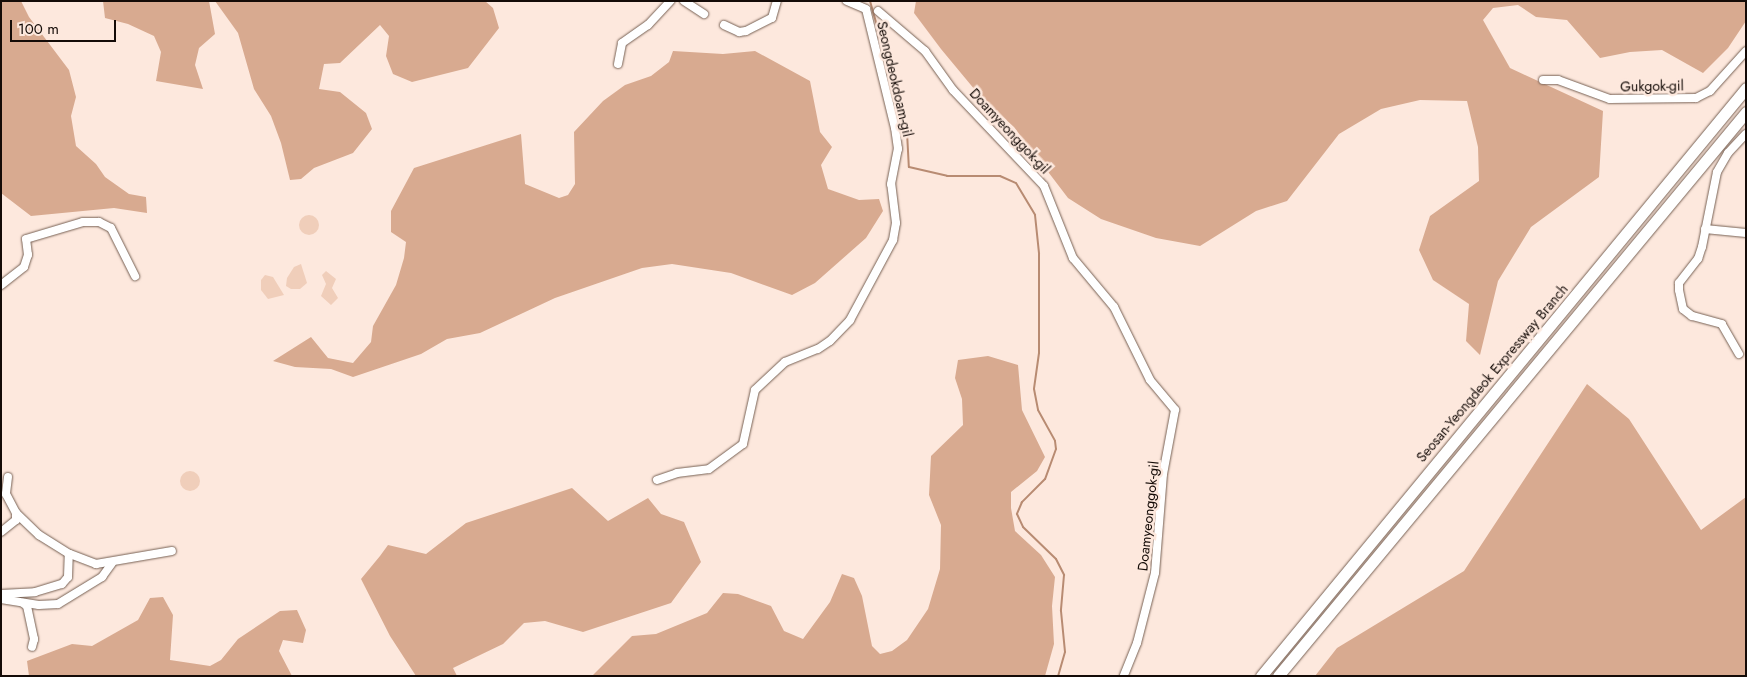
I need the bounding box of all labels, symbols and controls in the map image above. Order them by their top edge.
scale bar [12,10,119,42]
text: 100 m [18,18,59,40]
street label: Seongdeokdoam-gil [874,20,916,138]
street label: Gukgok-gil [1620,77,1684,95]
street label: Doamyeonggok-gil [966,85,1054,177]
street label: Seosan-Yeongdeok Expressway Branch [1413,281,1571,465]
street label: Doamyeonggok-gil [1134,460,1162,572]

